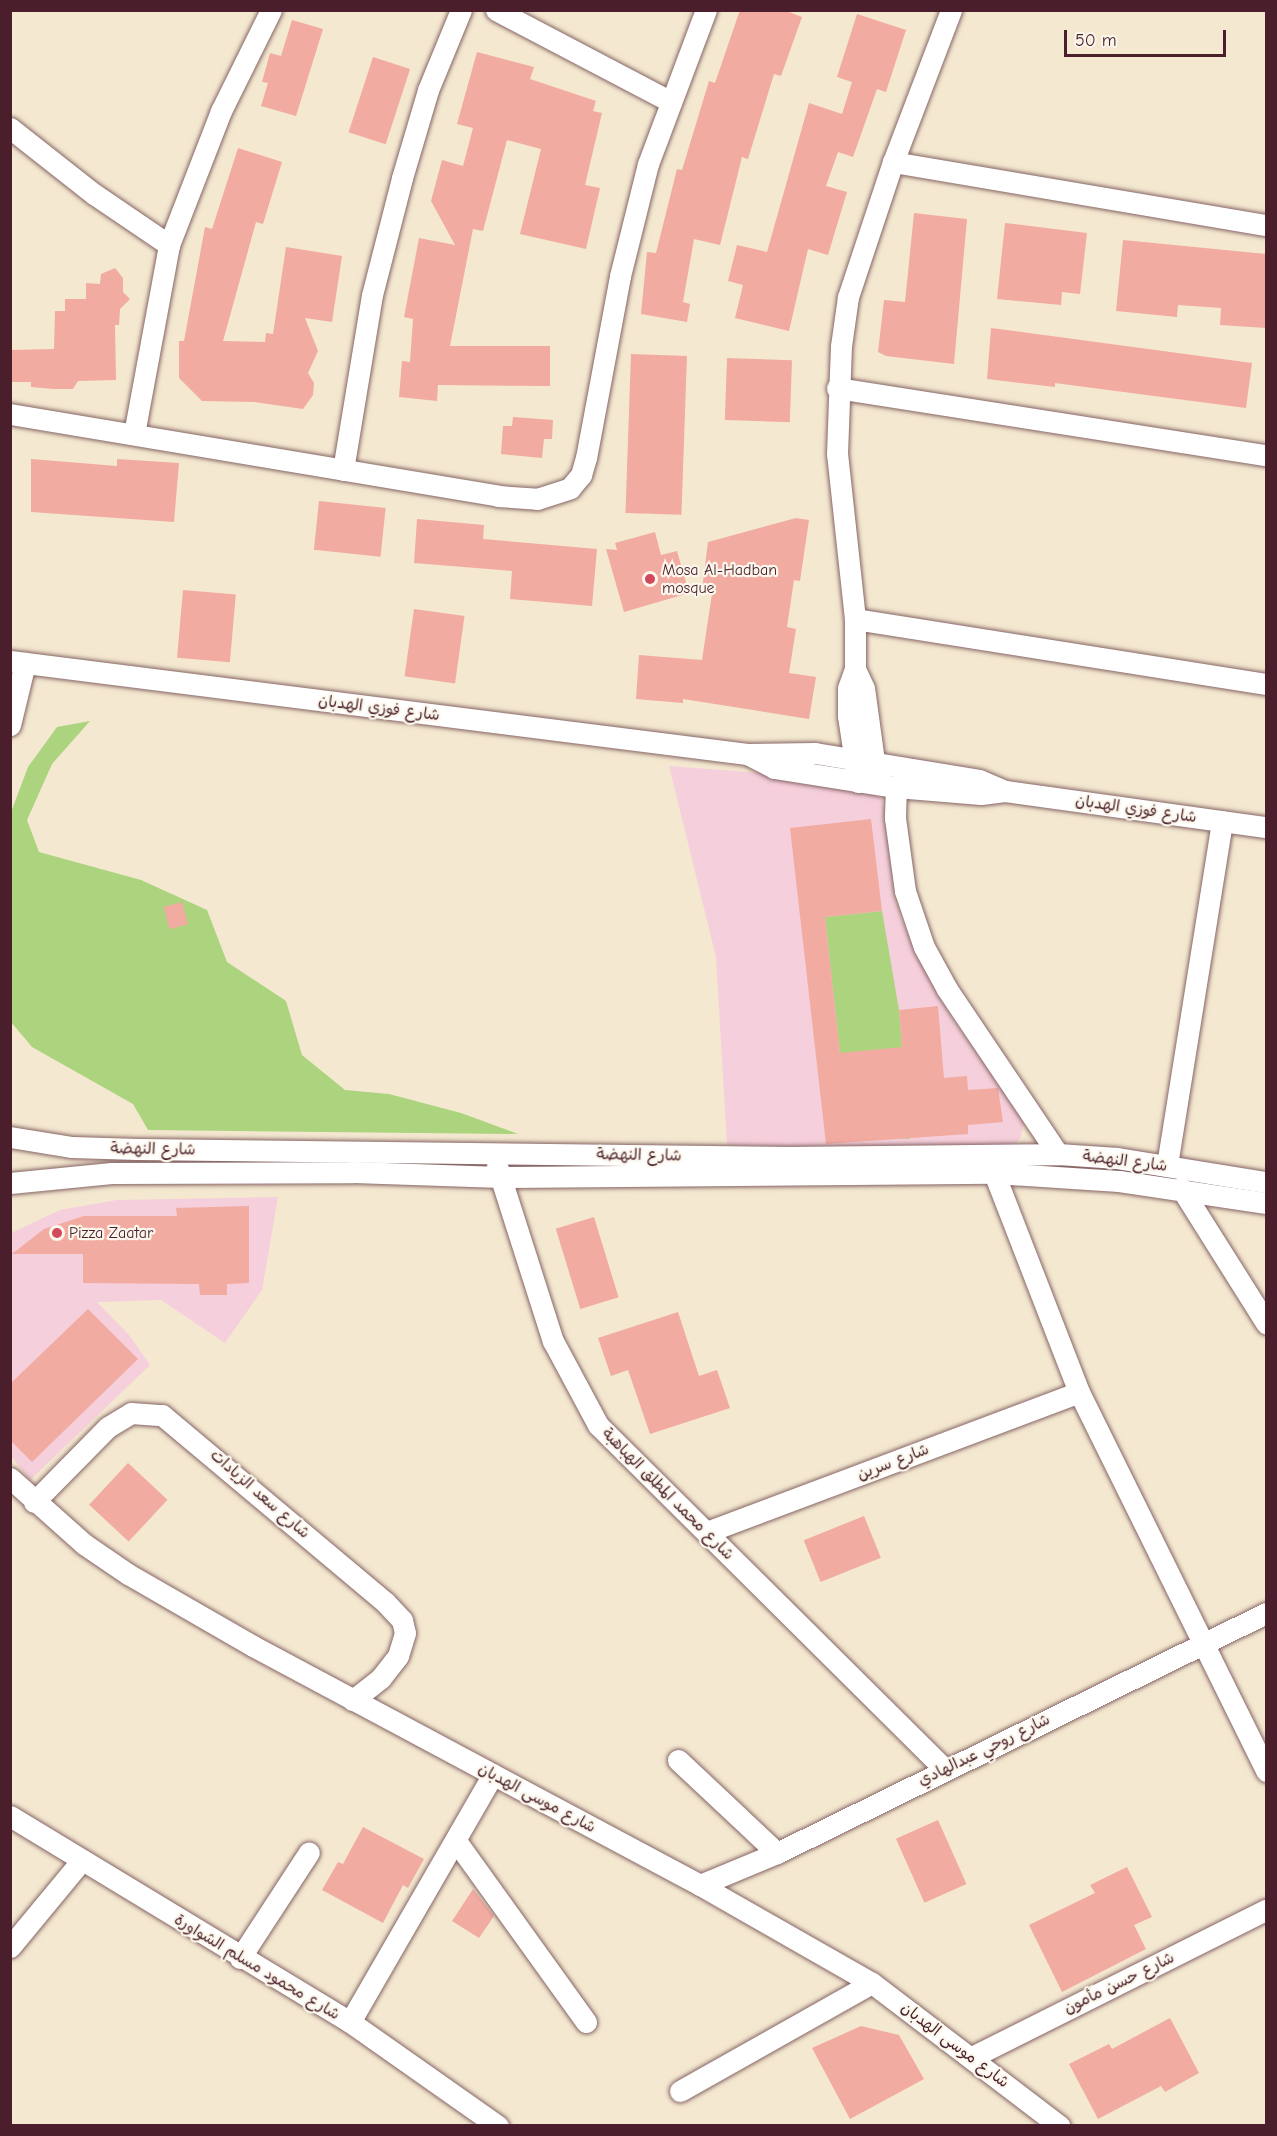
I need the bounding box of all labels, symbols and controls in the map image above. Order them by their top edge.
scale bar [1067,18,1229,56]
text: 50 m [1075,30,1117,51]
place label: Mosa Al-Hadban mosque [662,560,777,598]
marker: Mosa Al-Hadban mosque [643,572,657,586]
street label: شارع فوزي الهدبان [317,691,441,725]
street label: شارع فوزي الهدبان [1074,791,1198,827]
street label: شارع النهضة [110,1139,196,1159]
street label: شارع النهضة [596,1145,682,1165]
street label: شارع النهضة [1082,1146,1168,1176]
place label: Pizza Zaatar [69,1223,153,1243]
marker: Pizza Zaatar [50,1226,64,1240]
street label: شارع محمد المطلق الهباهبة [598,1424,738,1564]
street label: شارع سرين [854,1440,932,1484]
street label: شارع سعد الزيادات [206,1445,314,1543]
street label: شارع روحي عبدالهادي [915,1710,1053,1790]
street label: شارع موسى الهدبان [475,1759,599,1837]
street label: شارع محمود مسلم الشواورة [171,1910,343,2024]
street label: شارع حسن مأمون [1061,1948,1177,2018]
street label: شارع موسى الهدبان [897,1998,1013,2092]

